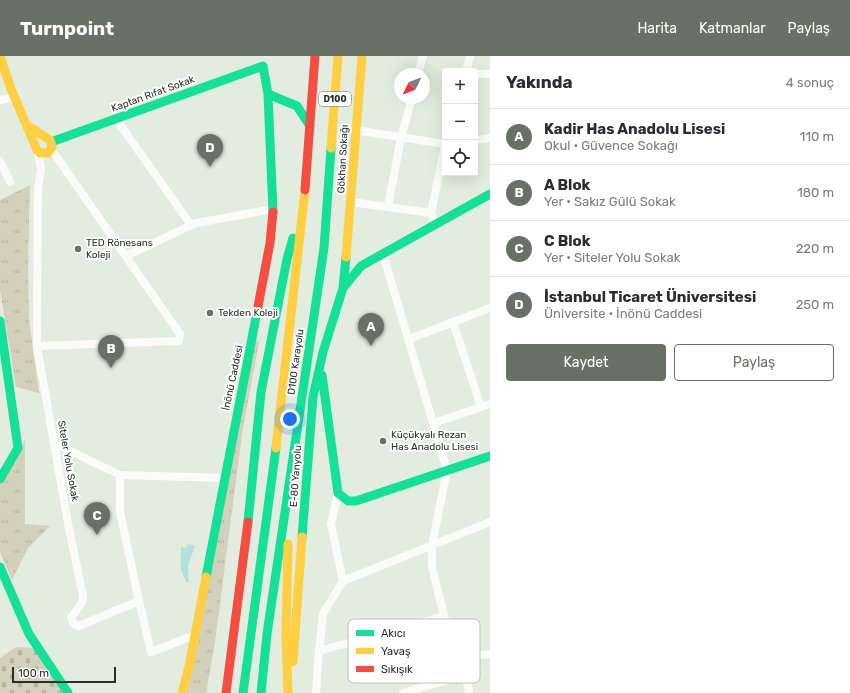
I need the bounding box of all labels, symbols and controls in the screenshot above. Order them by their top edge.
text: Turnpoint [20,17,114,40]
text: Harita [637,20,677,37]
text: Katmanlar [699,20,766,37]
text: Paylaş [788,20,830,37]
north arrow [394,68,430,104]
map controls [442,68,478,176]
button: + [442,68,478,104]
text: Yakında [506,72,572,92]
street label: Kaptan Rıfat Sokak [110,73,197,115]
text: 4 sonuç [786,75,834,90]
road number: D100 [319,92,351,106]
button: − [442,104,478,140]
text: Kadir Has Anadolu Lisesi [544,120,725,138]
street label: Gökhan Sokağı [335,124,351,194]
text: A [514,129,524,144]
text: 110 m [800,129,834,144]
pin: D [197,134,223,167]
text: Okul · Güvence Sokağı [544,138,678,153]
button: locate [442,140,478,176]
text: A Blok [544,176,590,194]
text: B [514,185,524,200]
text: 180 m [797,185,834,200]
text: Yer · Sakız Gülü Sokak [544,194,676,209]
text: C Blok [544,232,591,250]
place label: TED Rönesans Koleji [86,237,153,261]
text: C [514,241,524,256]
text: 220 m [796,241,834,256]
marker: TED Rönesans Koleji [73,244,83,254]
text: Yer · Siteler Yolu Sokak [544,250,680,265]
text: İstanbul Ticaret Üniversitesi [544,288,756,306]
text: D [514,297,524,312]
text: 250 m [796,297,834,312]
text: Üniversite · İnönü Caddesi [544,306,702,321]
place label: Tekden Koleji [218,307,278,319]
marker: Tekden Koleji [205,308,215,318]
pin: A [358,313,384,346]
street label: D100 Karayolu [285,328,307,396]
pin: B [98,335,124,368]
street label: İnönü Caddesi [220,344,246,412]
button: Kaydet [506,344,666,381]
button: Paylaş [674,344,834,381]
your location [280,409,300,429]
street label: Siteler Yolu Sokak [55,420,81,503]
place label: Küçükyalı Rezan Has Anadolu Lisesi [391,429,478,453]
marker: Küçükyalı Rezan Has Anadolu Lisesi [378,436,388,446]
street label: E-80 Yanyolu [288,445,304,507]
pin: C [84,502,110,535]
legend [348,619,480,683]
text: Akıcı [381,627,405,640]
text: Yavaş [381,645,411,658]
text: Sıkışık [381,663,413,676]
scale bar [12,665,116,684]
text: 100 m [18,667,49,680]

